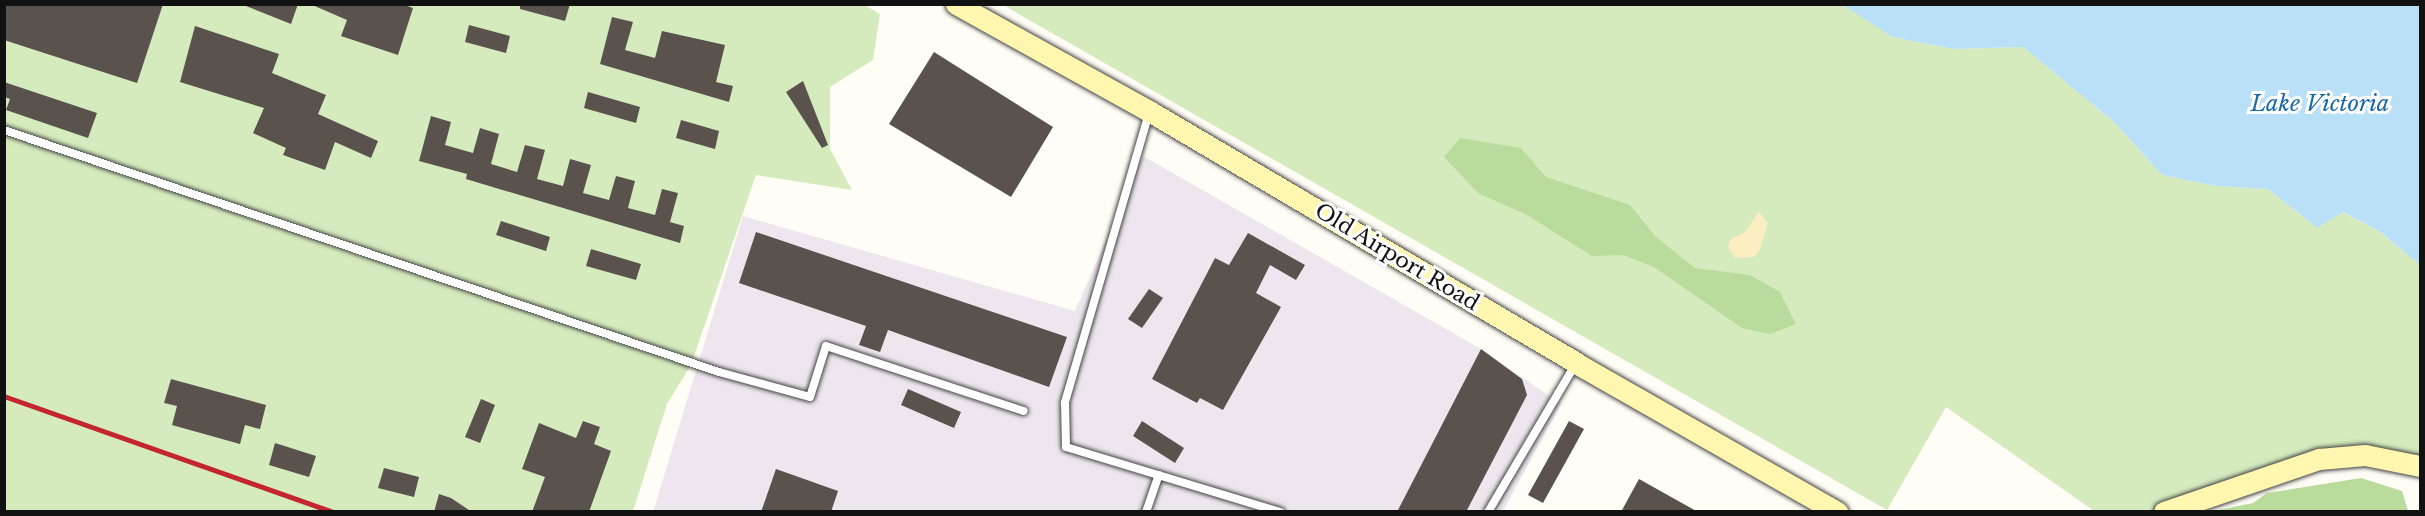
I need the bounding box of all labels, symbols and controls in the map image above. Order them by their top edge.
water label: Lake Victoria [2251,91,2389,117]
street label: Old Airport Road [1310,198,1484,316]

